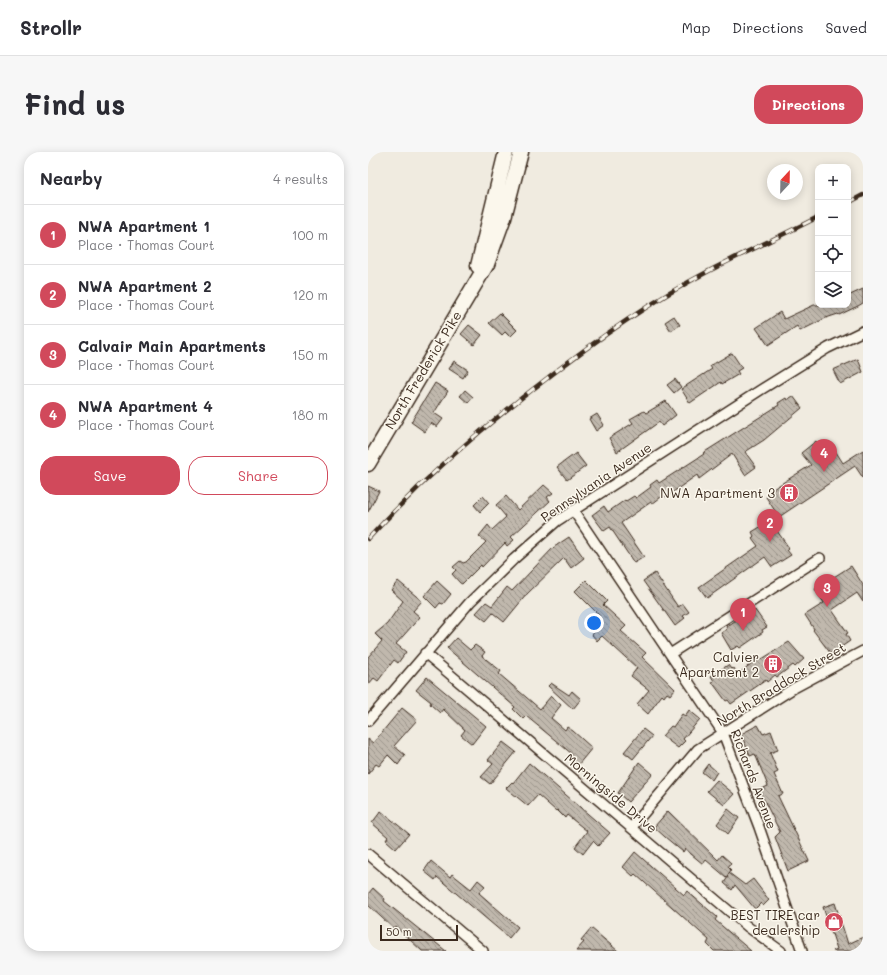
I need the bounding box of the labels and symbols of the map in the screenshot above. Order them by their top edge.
north arrow [767,164,803,200]
street label: North Frederick Pike [380,307,465,432]
street label: Pennsylvania Avenue [537,438,654,525]
pin: 4 [811,439,837,472]
building icon: NWA Apartment 3 [778,482,800,504]
place label: NWA Apartment 3 [660,484,775,501]
pin: 2 [757,509,783,542]
pin: 3 [814,574,840,607]
pin: 1 [730,598,756,631]
your location [584,613,604,633]
street label: North Braddock Street [713,638,849,729]
place label: Calvier Apartment 2 [679,648,759,680]
building icon: Calvier Apartment 2 [762,653,784,675]
street label: Richards Avenue [728,726,781,831]
street label: Morningside Drive [562,749,661,836]
place label: BEST TIRE car dealership [731,906,820,938]
shop icon: BEST TIRE car dealership [823,911,845,933]
scale bar [380,923,458,942]

